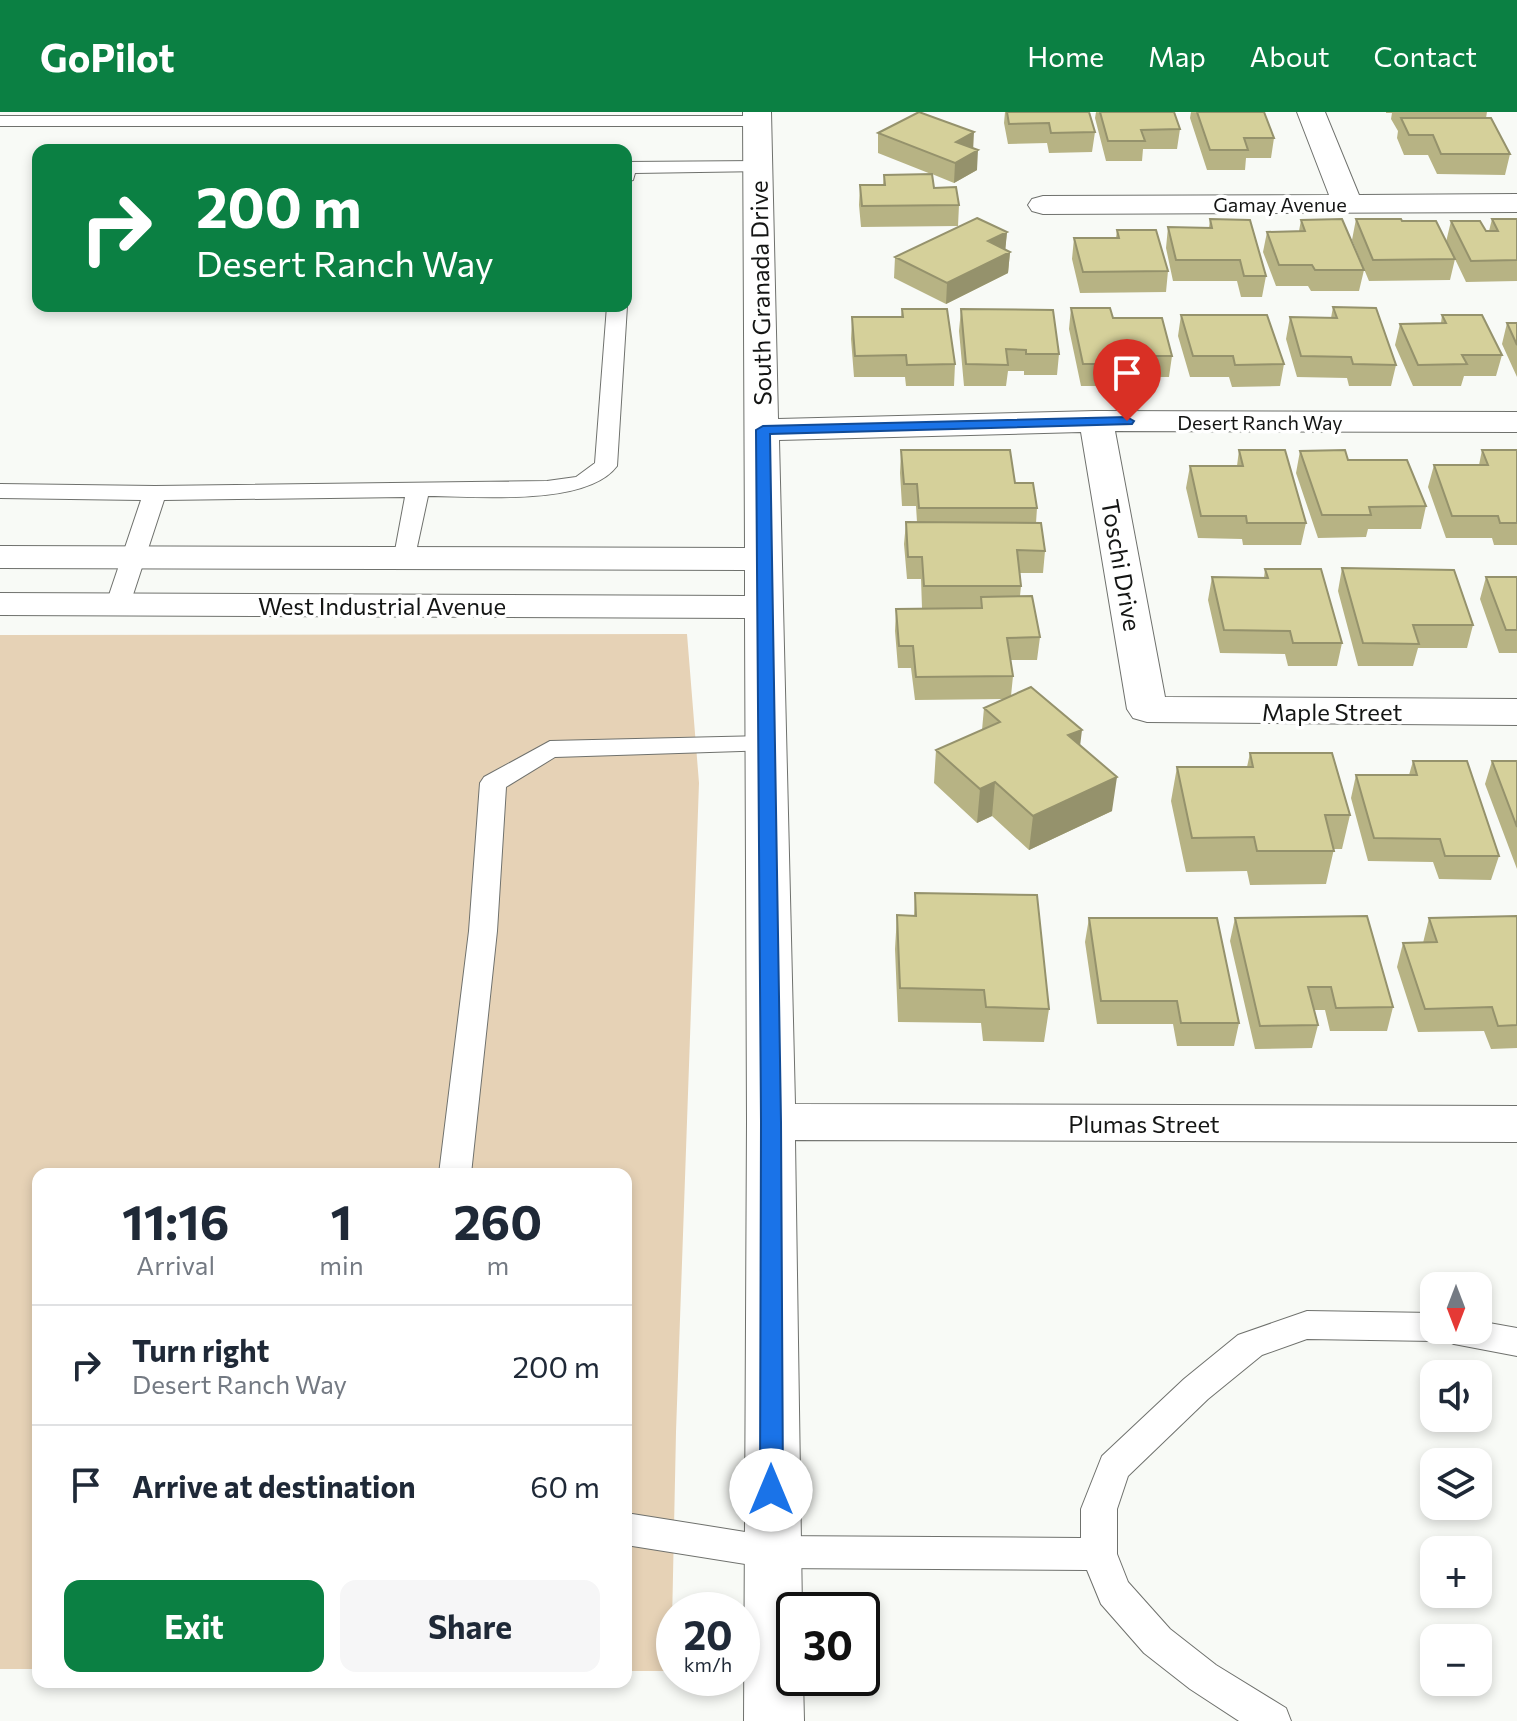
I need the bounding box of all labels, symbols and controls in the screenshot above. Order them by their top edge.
text: GoPilot [40,33,175,80]
text: Home [1027,39,1104,73]
text: Map [1148,39,1206,73]
text: About [1250,39,1330,73]
text: Contact [1374,39,1477,73]
text: 200 m [196,171,362,240]
icon: right [64,176,168,280]
street label: South Granada Drive [744,180,776,406]
street label: Gamay Avenue [1213,192,1347,216]
text: Desert Ranch Way [196,240,494,284]
pin [1093,339,1161,421]
icon: arrive [1105,351,1149,395]
street label: Desert Ranch Way [1177,410,1343,434]
street label: Toschi Drive [1096,497,1148,633]
street label: West Industrial Avenue [258,591,506,620]
street label: Maple Street [1262,697,1402,726]
street label: Plumas Street [1068,1109,1220,1138]
text: 11:16 [122,1191,229,1250]
text: 1 [331,1191,352,1250]
text: 260 [454,1191,542,1250]
text: Arrival [136,1249,215,1280]
text: min [319,1249,364,1280]
text: m [486,1249,509,1280]
north arrow [1420,1272,1492,1344]
map controls [1420,1272,1492,1696]
text: Turn right [132,1331,269,1368]
icon: right [64,1343,108,1387]
text: 200 m [512,1347,600,1384]
button: sound [1420,1360,1492,1432]
text: Desert Ranch Way [132,1368,347,1399]
position arrow [729,1448,813,1532]
button: layers [1420,1448,1492,1520]
icon: arrive [64,1463,108,1507]
text: Arrive at destination [132,1467,416,1504]
text: 60 m [530,1467,600,1504]
button: + [1420,1536,1492,1608]
button: Exit [64,1580,324,1672]
button: Share [340,1580,600,1672]
speed limit sign: 30 [776,1592,880,1696]
text: 20 [683,1609,733,1658]
button: − [1420,1624,1492,1696]
text: km/h [684,1652,732,1676]

